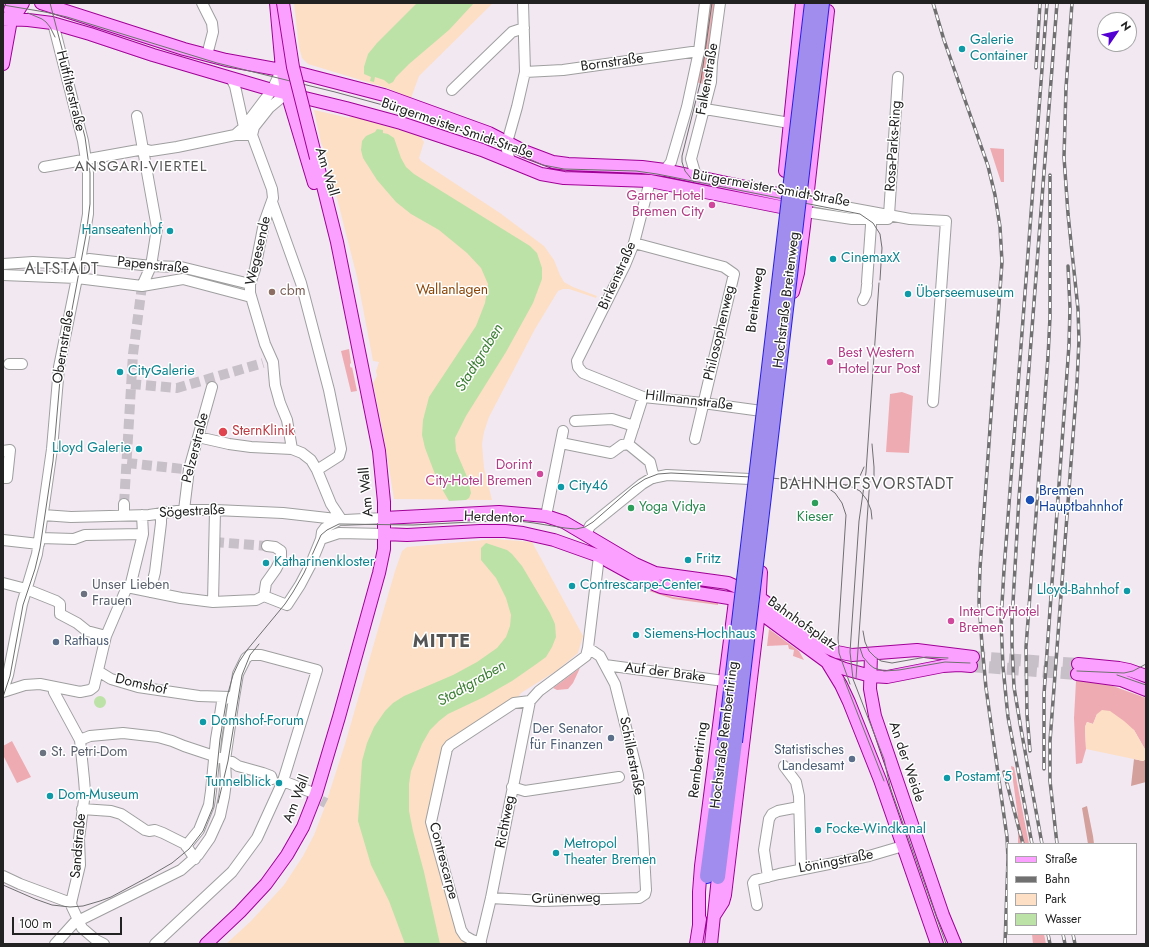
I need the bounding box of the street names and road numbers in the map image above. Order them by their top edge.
street label: Falkenstraße [693,42,723,116]
street label: Hutfilterstraße [52,49,88,133]
street label: Bornstraße [580,50,644,76]
street label: Bürgermeister-Smidt-Straße [379,95,535,163]
street label: Rosa-Parks-Ring [882,100,906,192]
street label: Am Wall [311,146,341,198]
street label: Bürgermeister-Smidt-Straße [691,167,851,211]
street label: Wegesende [243,215,275,287]
street label: Hochstraße Breitenweg [770,231,804,369]
street label: Birkenstraße [596,240,640,312]
street label: Papenstraße [116,254,190,278]
street label: Breitenweg [744,266,768,334]
street label: Philosophenweg [701,284,739,382]
street label: Obernstraße [50,309,78,385]
street label: Hillmannstraße [644,387,734,415]
street label: Pelzerstraße [179,411,213,485]
street label: Am Wall [356,466,378,518]
street label: Sögestraße [159,502,225,522]
street label: Herdentor [464,509,524,527]
street label: Bahnhofsplatz [764,594,840,654]
street label: Auf der Brake [624,660,706,686]
street label: Hochstraße Rembertiring [708,660,742,810]
street label: Domshof [113,671,169,699]
street label: Schillerstraße [615,715,647,797]
street label: An der Weide [884,720,928,804]
street label: Rembertiring [686,721,712,799]
street label: Am Wall [280,773,314,825]
street label: Richtweg [493,794,519,850]
street label: Sandstraße [68,813,90,879]
street label: Contrescarpe [425,821,461,901]
street label: Löningstraße [797,847,875,877]
street label: Grünenweg [531,890,601,908]

